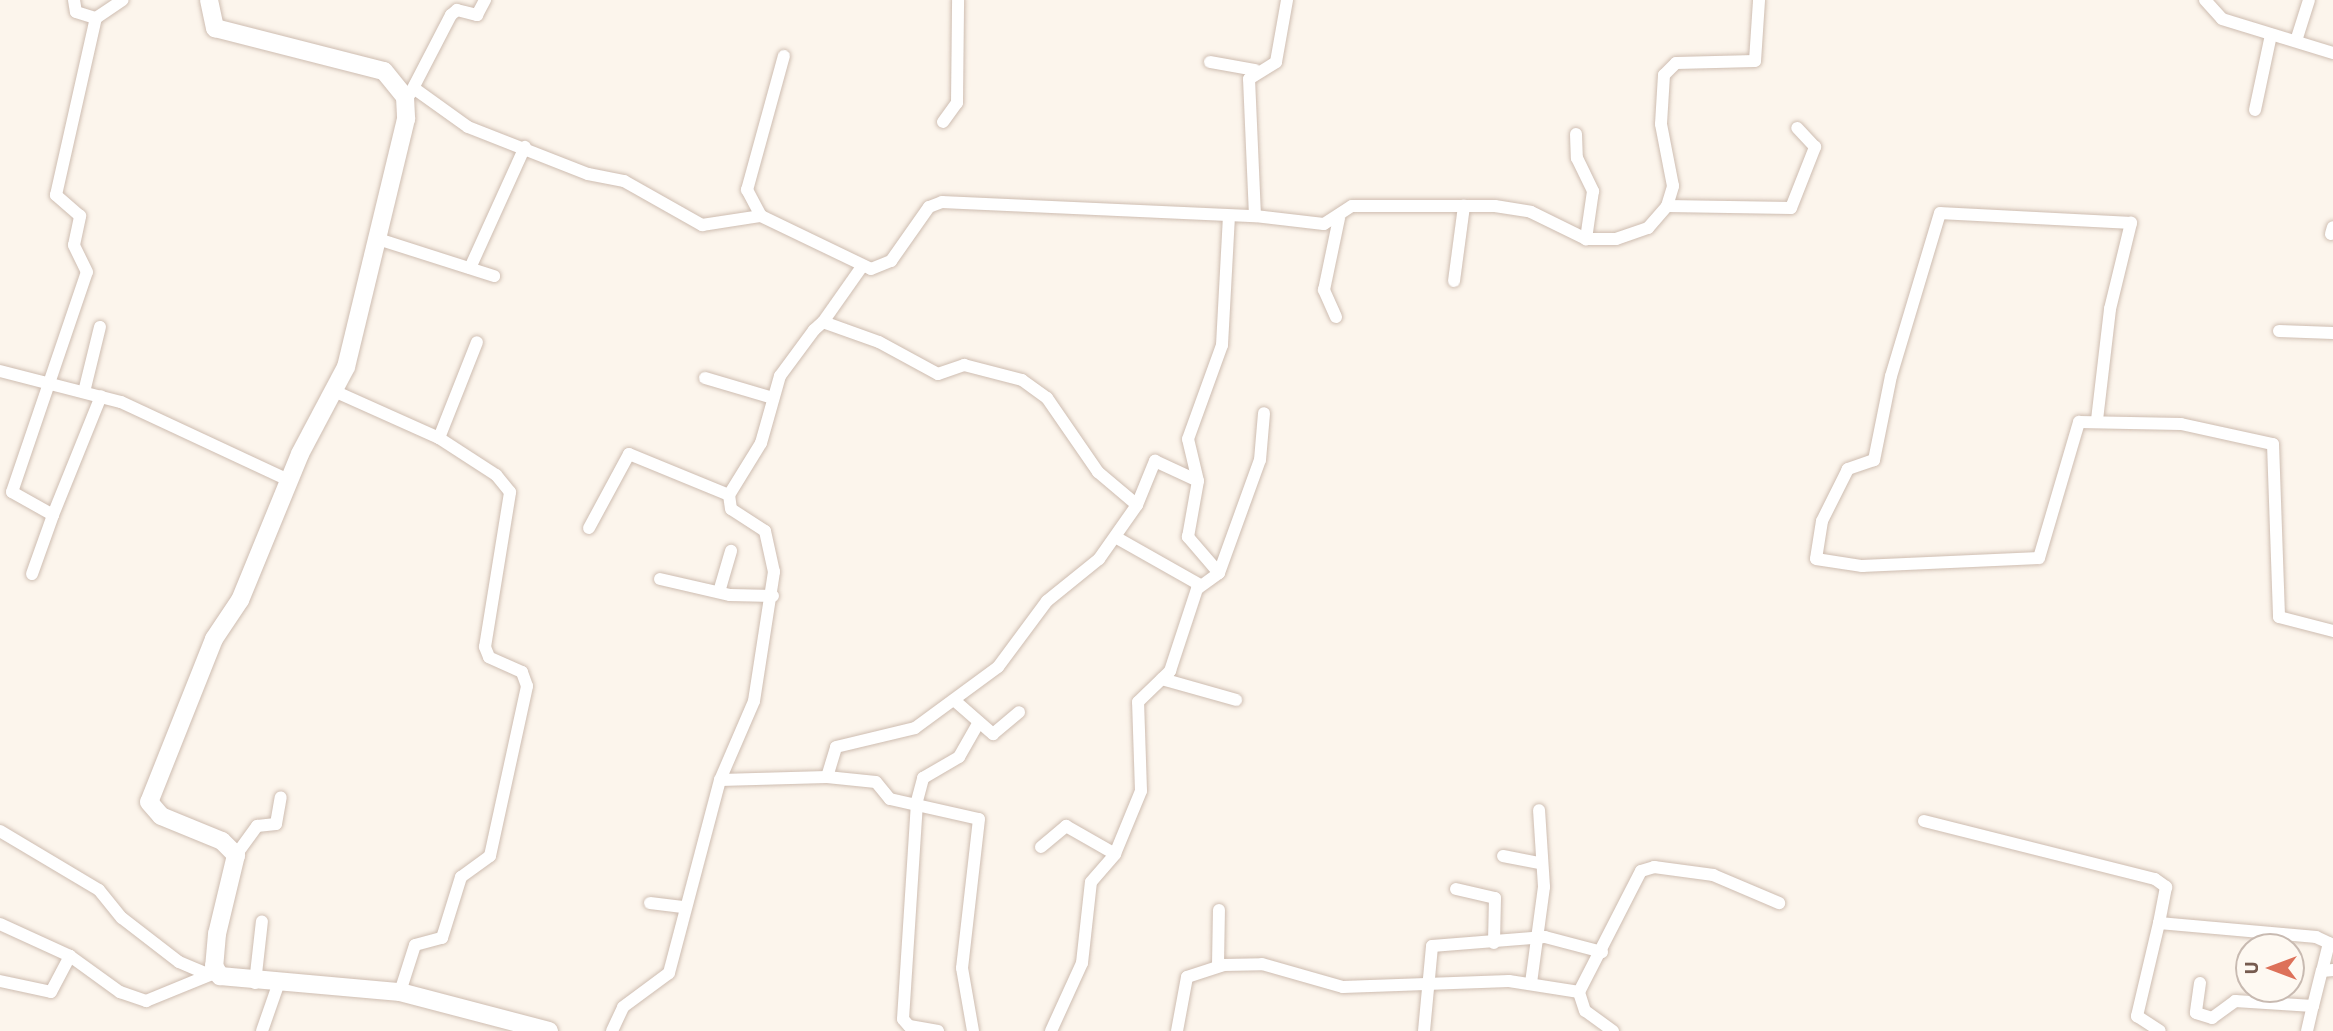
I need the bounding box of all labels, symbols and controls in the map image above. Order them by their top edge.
north arrow [2235,933,2305,1003]
text: U [2239,961,2263,975]

